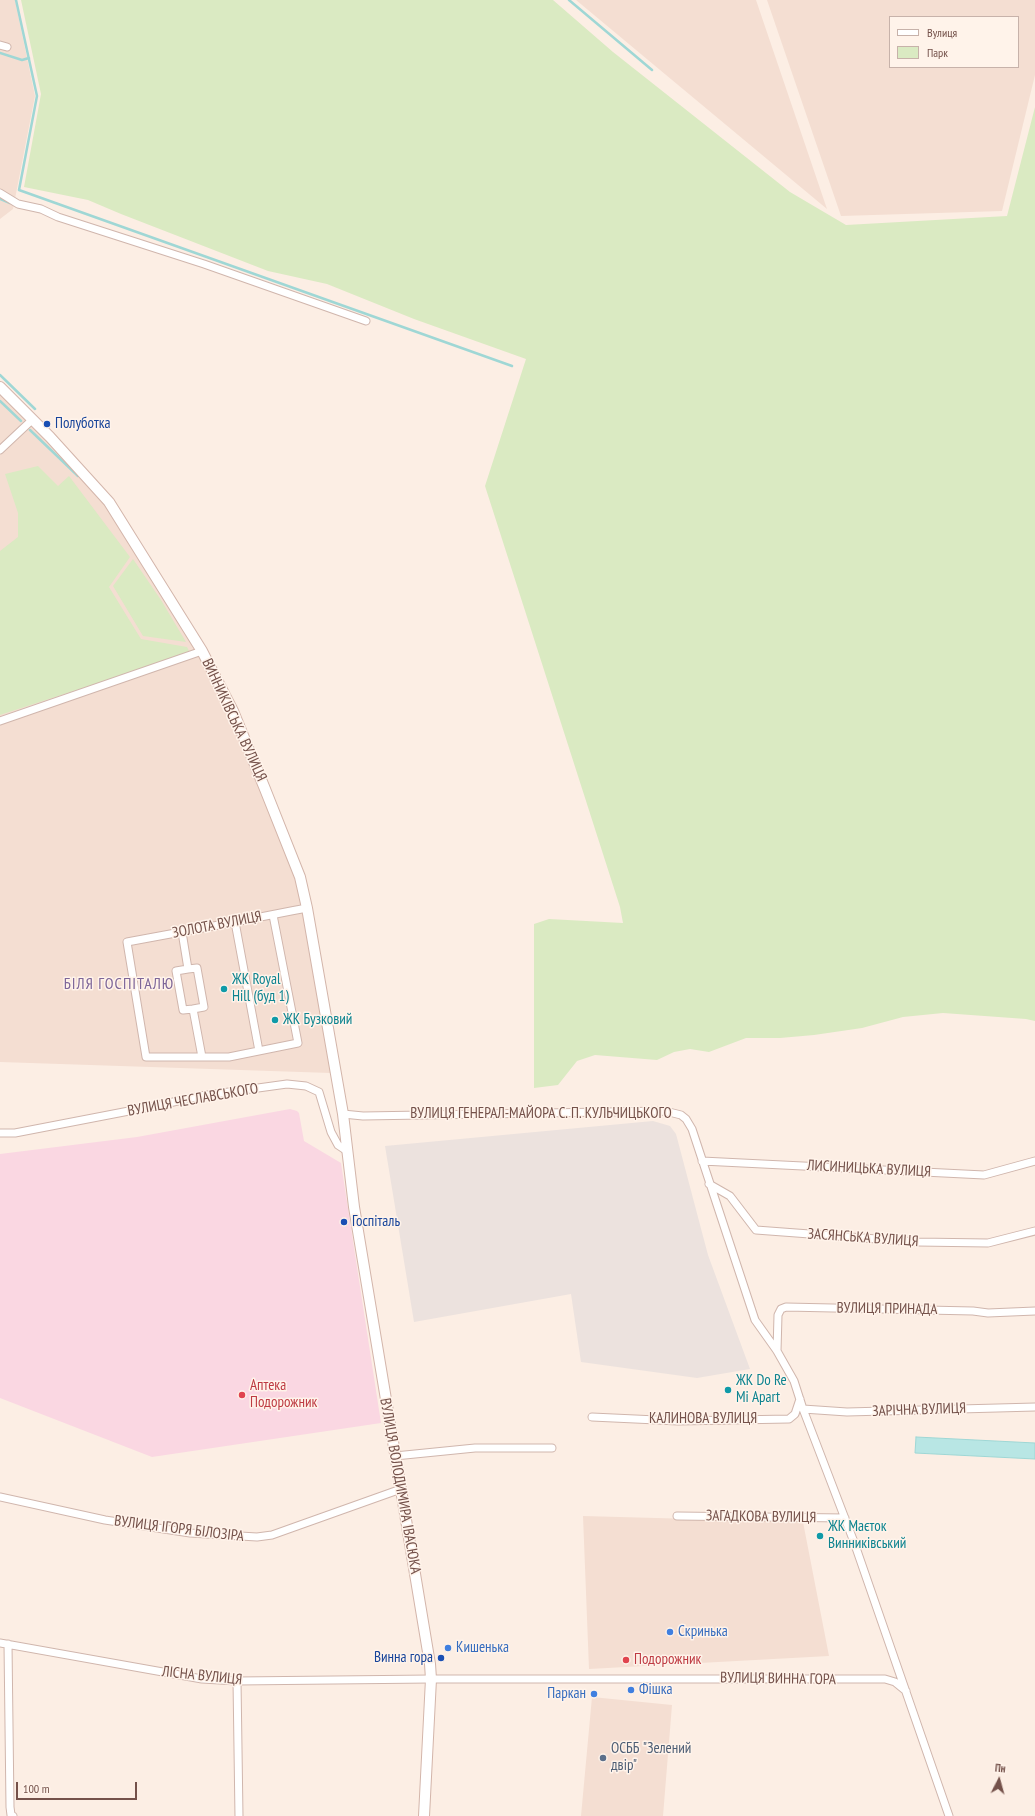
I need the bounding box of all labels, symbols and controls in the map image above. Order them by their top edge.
legend [889,16,1019,68]
text: Вулиця [927,25,957,40]
text: Парк [927,45,948,60]
place label: Полуботка [55,415,110,433]
marker: Полуботка [42,419,52,429]
street label: ВИННИКІВСЬКА ВУЛИЦЯ [198,656,270,784]
street label: ЗОЛОТА ВУЛИЦЯ [171,908,263,942]
place label: ЖК Royal Hill (буд 1) [232,971,289,1006]
district label: БІЛЯ ГОСПІТАЛЮ [64,974,174,994]
marker: ЖК Royal Hill (буд 1) [219,984,229,994]
place label: ЖК Бузковий [283,1011,352,1029]
marker: ЖК Бузковий [270,1015,280,1025]
street label: ВУЛИЦЯ ЧЕСЛАВСЬКОГО [126,1080,260,1120]
street label: ВУЛИЦЯ ГЕНЕРАЛ-МАЙОРА С. П. КУЛЬЧИЦЬКОГО [410,1105,672,1123]
street label: ЛИСИНИЦЬКА ВУЛИЦЯ [807,1157,931,1181]
place label: Госпіталь [352,1213,400,1231]
marker: Госпіталь [339,1217,349,1227]
street label: ЗАСЯНСЬКА ВУЛИЦЯ [807,1225,919,1251]
street label: ВУЛИЦЯ ПРИНАДА [836,1299,938,1319]
place label: ЖК Do Re Mi Apart [736,1372,787,1407]
place label: Аптека Подорожник [250,1377,317,1412]
marker: ЖК Do Re Mi Apart [723,1385,733,1395]
marker: Аптека Подорожник [237,1390,247,1400]
street label: ВУЛИЦЯ ВОЛОДИМИРА ІВАСЮКА [376,1397,424,1575]
street label: ЗАРІЧНА ВУЛИЦЯ [872,1399,966,1421]
street label: КАЛИНОВА ВУЛИЦЯ [649,1410,757,1428]
street label: ЗАГАДКОВА ВУЛИЦЯ [706,1507,816,1527]
street label: ВУЛИЦЯ ІГОРЯ БІЛОЗІРА [113,1512,245,1546]
place label: ЖК Маєток Винниківський [828,1518,906,1553]
marker: ЖК Маєток Винниківський [815,1531,825,1541]
place label: Скринька [678,1623,728,1641]
marker: Скринька [665,1627,675,1637]
place label: Кишенька [456,1639,509,1657]
marker: Кишенька [443,1643,453,1653]
place label: Винна гора [374,1649,433,1667]
place label: Подорожник [634,1651,701,1669]
marker: Винна гора [436,1653,446,1663]
marker: Подорожник [621,1655,631,1665]
street label: ЛІСНА ВУЛИЦЯ [161,1663,243,1689]
street label: ВУЛИЦЯ ВИННА ГОРА [720,1669,836,1689]
place label: Фішка [639,1681,672,1699]
place label: Паркан [547,1685,586,1703]
marker: Фішка [626,1685,636,1695]
marker: Паркан [589,1689,599,1699]
place label: ОСББ "Зелений двір" [611,1740,691,1775]
marker: ОСББ "Зелений двір" [598,1753,608,1763]
north arrow [979,1760,1019,1800]
text: Пн [994,1761,1006,1776]
scale bar [18,1774,139,1800]
text: 100 m [23,1781,50,1796]

